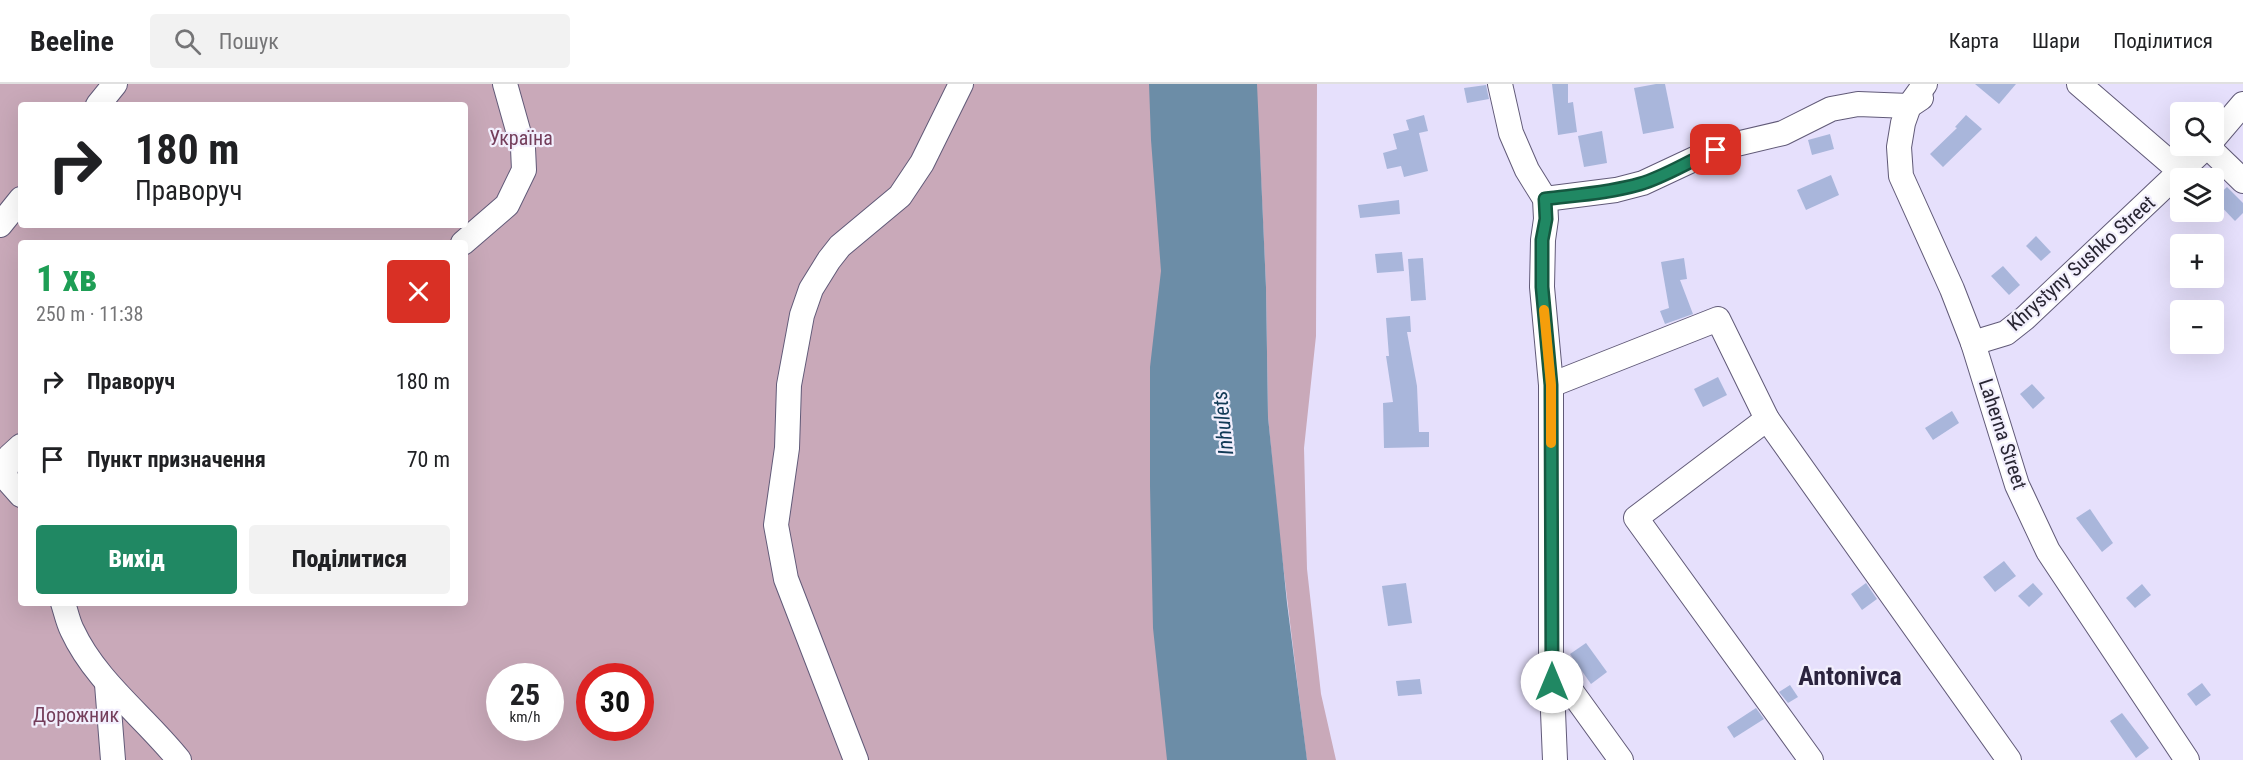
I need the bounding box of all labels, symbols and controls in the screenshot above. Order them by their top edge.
search box [150,14,570,68]
text: Beeline [30,25,114,58]
icon: search [171,25,204,58]
text: Пошук [219,29,279,54]
text: Карта [1949,29,1999,53]
text: Шари [2032,29,2080,53]
text: Поділитися [2113,29,2213,53]
map controls [2170,102,2224,354]
button: search [2170,102,2224,156]
pin [1690,124,1741,175]
text: 180 m [135,125,240,174]
icon: right [36,126,114,204]
park label: Україна [489,126,553,150]
icon: arrive [1699,133,1732,166]
button: layers [2170,168,2224,222]
text: Праворуч [135,175,243,207]
street label: Khrystyny Sushko Street [2002,190,2160,336]
button: + [2170,234,2224,288]
text: 1 хв [36,258,97,300]
button: close [387,260,450,323]
button: − [2170,300,2224,354]
text: 250 m · 11:38 [36,302,143,326]
icon: right [36,365,69,398]
text: Праворуч [87,369,175,394]
text: 180 m [396,369,450,394]
street label: Laherna Street [1974,376,2032,492]
water label: Inhulets [1208,390,1238,456]
icon: arrive [36,443,69,476]
text: Пункт призначення [87,447,266,472]
text: 70 m [407,447,450,472]
button: Вихід [36,525,237,594]
button: Поділитися [249,525,450,594]
position arrow [1520,650,1584,714]
district label: Antonivca [1798,661,1902,691]
speed limit sign: 30 [576,663,654,741]
text: 25 [510,677,540,712]
park label: Дорожник [33,703,119,727]
text: km/h [510,708,540,726]

